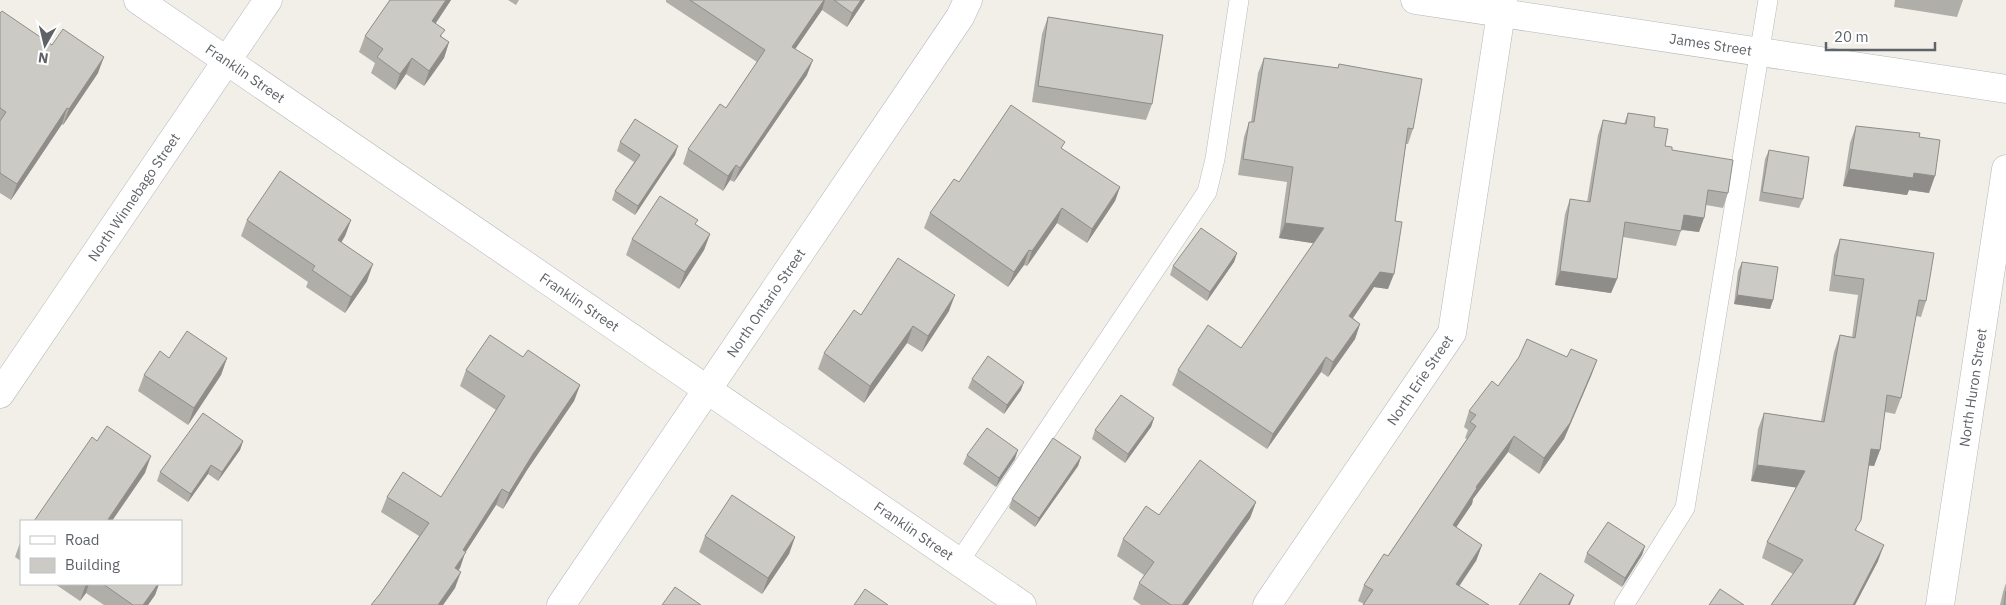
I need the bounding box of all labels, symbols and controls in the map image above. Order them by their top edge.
north arrow [20,20,70,70]
scale bar [1826,20,1935,52]
text: 20 m [1834,27,1869,46]
street label: James Street [1668,29,1753,60]
street label: Franklin Street [202,40,289,107]
text: N [37,48,49,67]
street label: North Winnebago Street [84,130,184,265]
street label: North Ontario Street [723,245,809,361]
street label: Franklin Street [536,269,623,336]
street label: North Huron Street [1955,327,1991,448]
street label: North Erie Street [1383,331,1457,429]
street label: Franklin Street [870,497,957,564]
legend [20,520,182,585]
text: Road [65,530,100,549]
text: Building [65,555,120,574]

